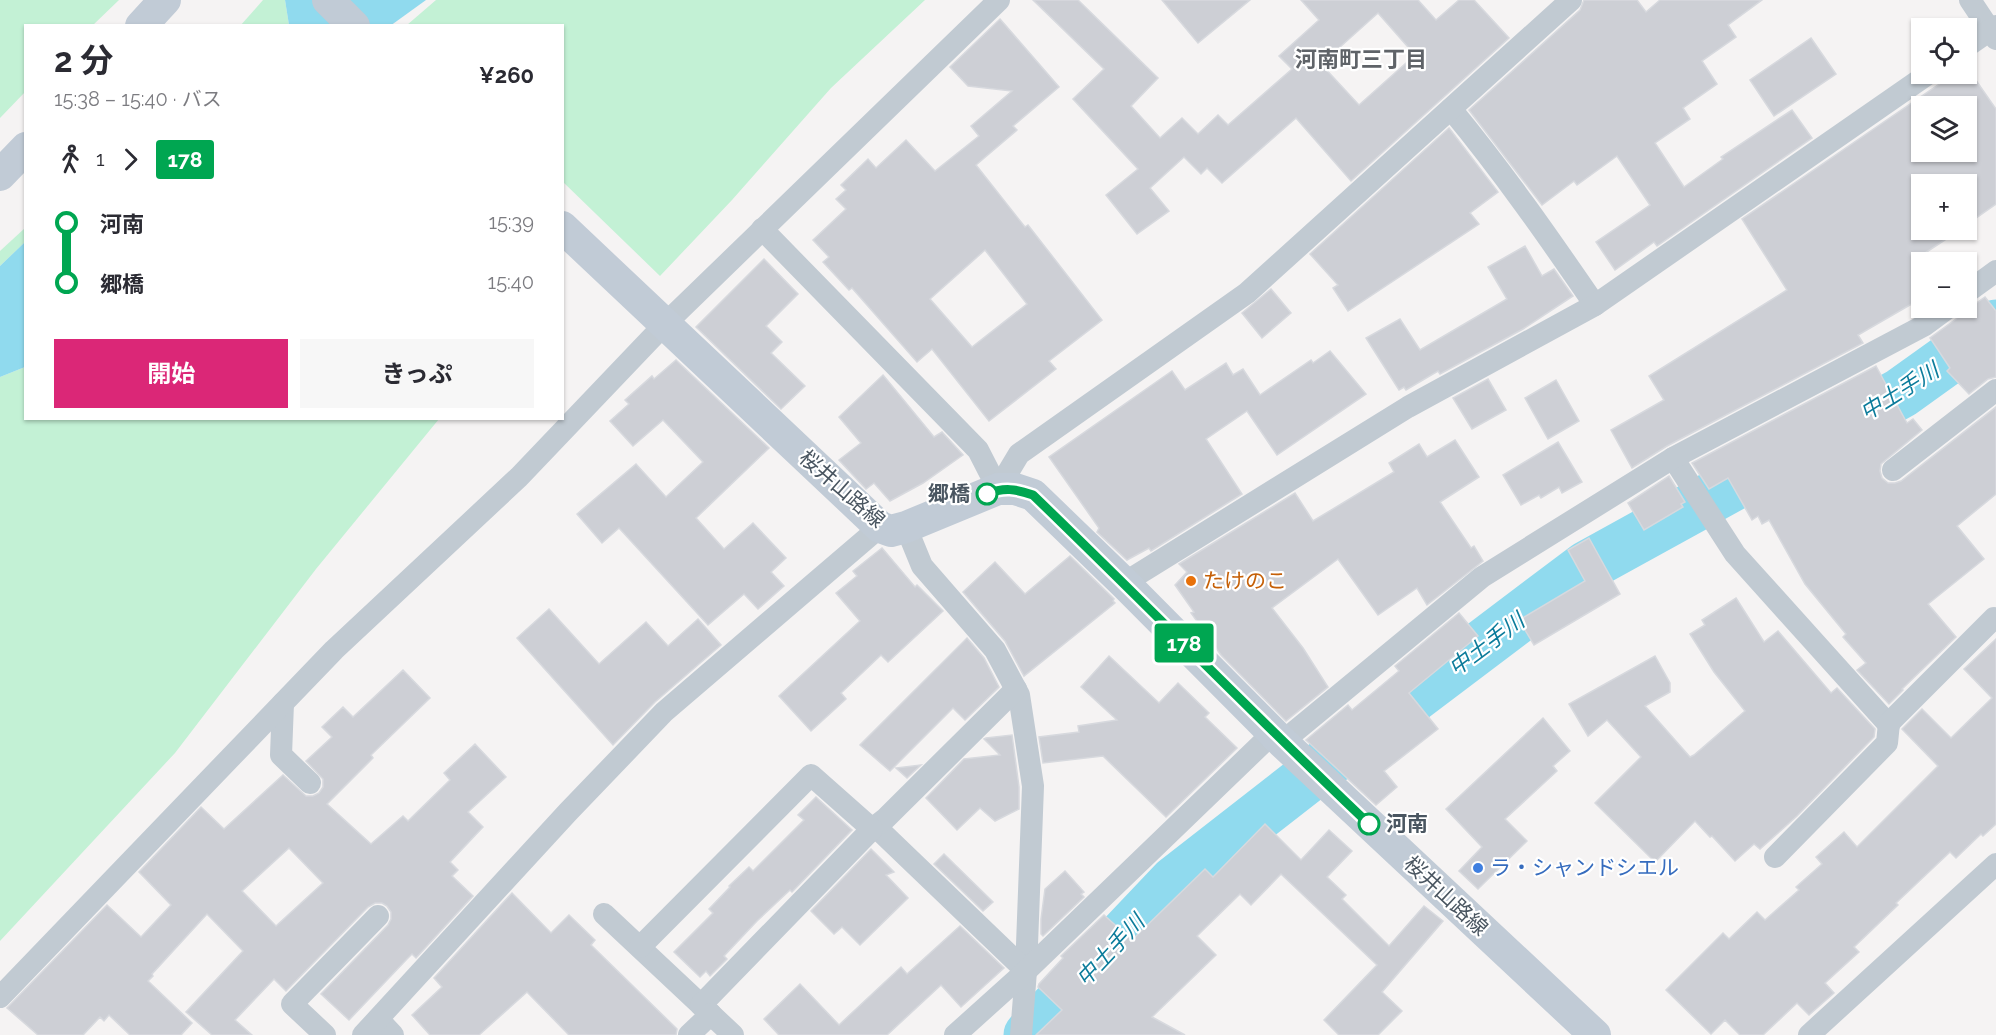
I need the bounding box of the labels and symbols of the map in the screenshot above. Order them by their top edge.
district label: 河南町三丁目 [1295,46,1427,72]
water label: 中土手川 [1855,356,1945,425]
street label: 桜井山路線 [795,445,890,532]
place label: 郷橋 [928,481,970,506]
marker: 郷橋 [976,483,998,505]
place label: たけのこ [1203,568,1287,593]
marker: たけのこ [1184,574,1198,588]
water label: 中土手川 [1443,606,1531,681]
line badge: 178 [1150,624,1218,662]
place label: 河南 [1386,811,1428,836]
marker: 河南 [1358,813,1380,835]
street label: 桜井山路線 [1399,851,1493,941]
place label: ラ・シャンドシエル [1490,855,1679,880]
marker: ラ・シャンドシエル [1471,861,1485,875]
water label: 中土手川 [1070,907,1151,991]

